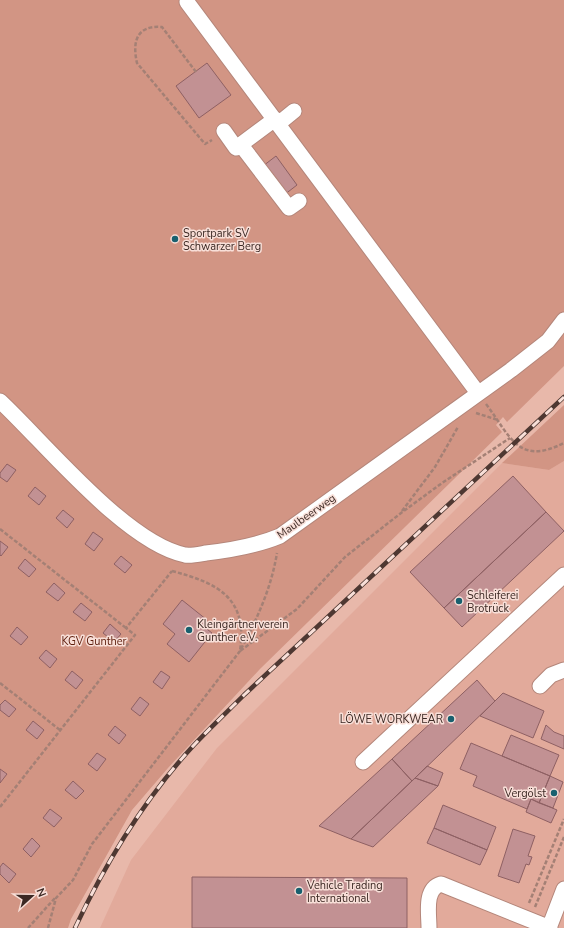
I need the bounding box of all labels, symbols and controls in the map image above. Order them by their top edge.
place label: Sportpark SV Schwarzer Berg [183,226,261,254]
marker: Sportpark SV Schwarzer Berg [170,234,180,244]
street label: Maulbeerweg [274,491,339,542]
place label: Schleiferei Brotrück [467,588,518,616]
marker: Schleiferei Brotrück [454,596,464,606]
place label: Kleingärtnerverein Gunther e.V. [197,617,288,645]
marker: Kleingärtnerverein Gunther e.V. [184,625,194,635]
park label: KGV Gunther [61,634,127,649]
place label: LÖWE WORKWEAR [340,712,444,727]
marker: LÖWE WORKWEAR [446,714,456,724]
place label: Vergölst [503,786,546,801]
marker: Vergölst [549,788,559,798]
north arrow [12,876,52,916]
place label: Vehicle Trading International [306,878,383,906]
text: N [32,886,49,899]
marker: Vehicle Trading International [294,886,304,896]

